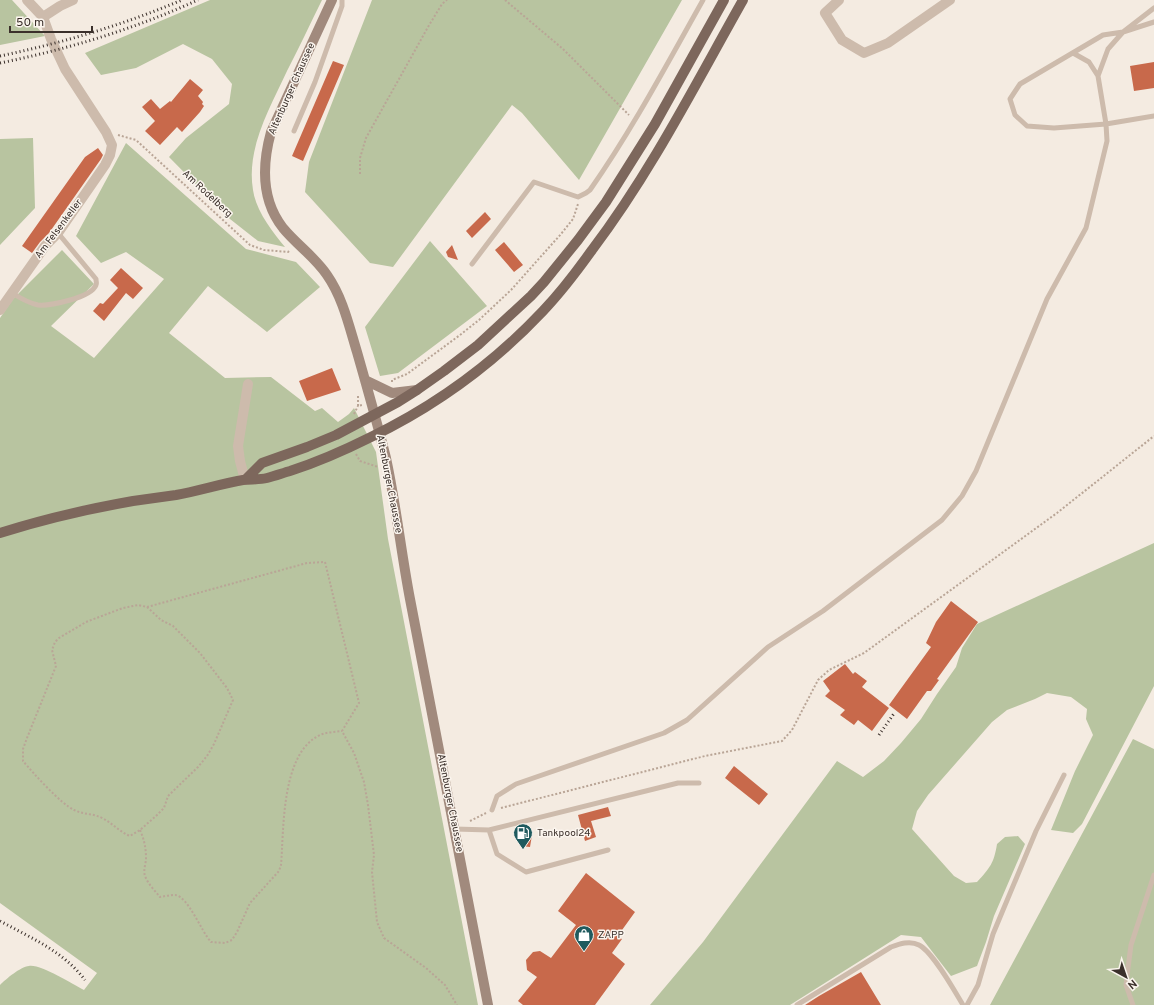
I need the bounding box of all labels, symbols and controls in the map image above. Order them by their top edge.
scale bar [10,8,92,34]
text: 50 m [16,15,44,31]
street label: Altenburger Chaussee [266,41,318,137]
street label: Am Rodelberg [179,167,235,221]
street label: Am Felsenkeller [32,197,86,261]
street label: Altenburger Chaussee [373,434,405,534]
street label: Altenburger Chaussee [434,753,466,853]
fuel station icon: Tankpool24 [512,822,534,850]
place label: Tankpool24 [537,827,591,840]
shop icon: ZAPP [573,924,595,952]
place label: ZAPP [598,929,624,942]
north arrow [1106,957,1146,997]
text: N [1124,976,1139,992]

